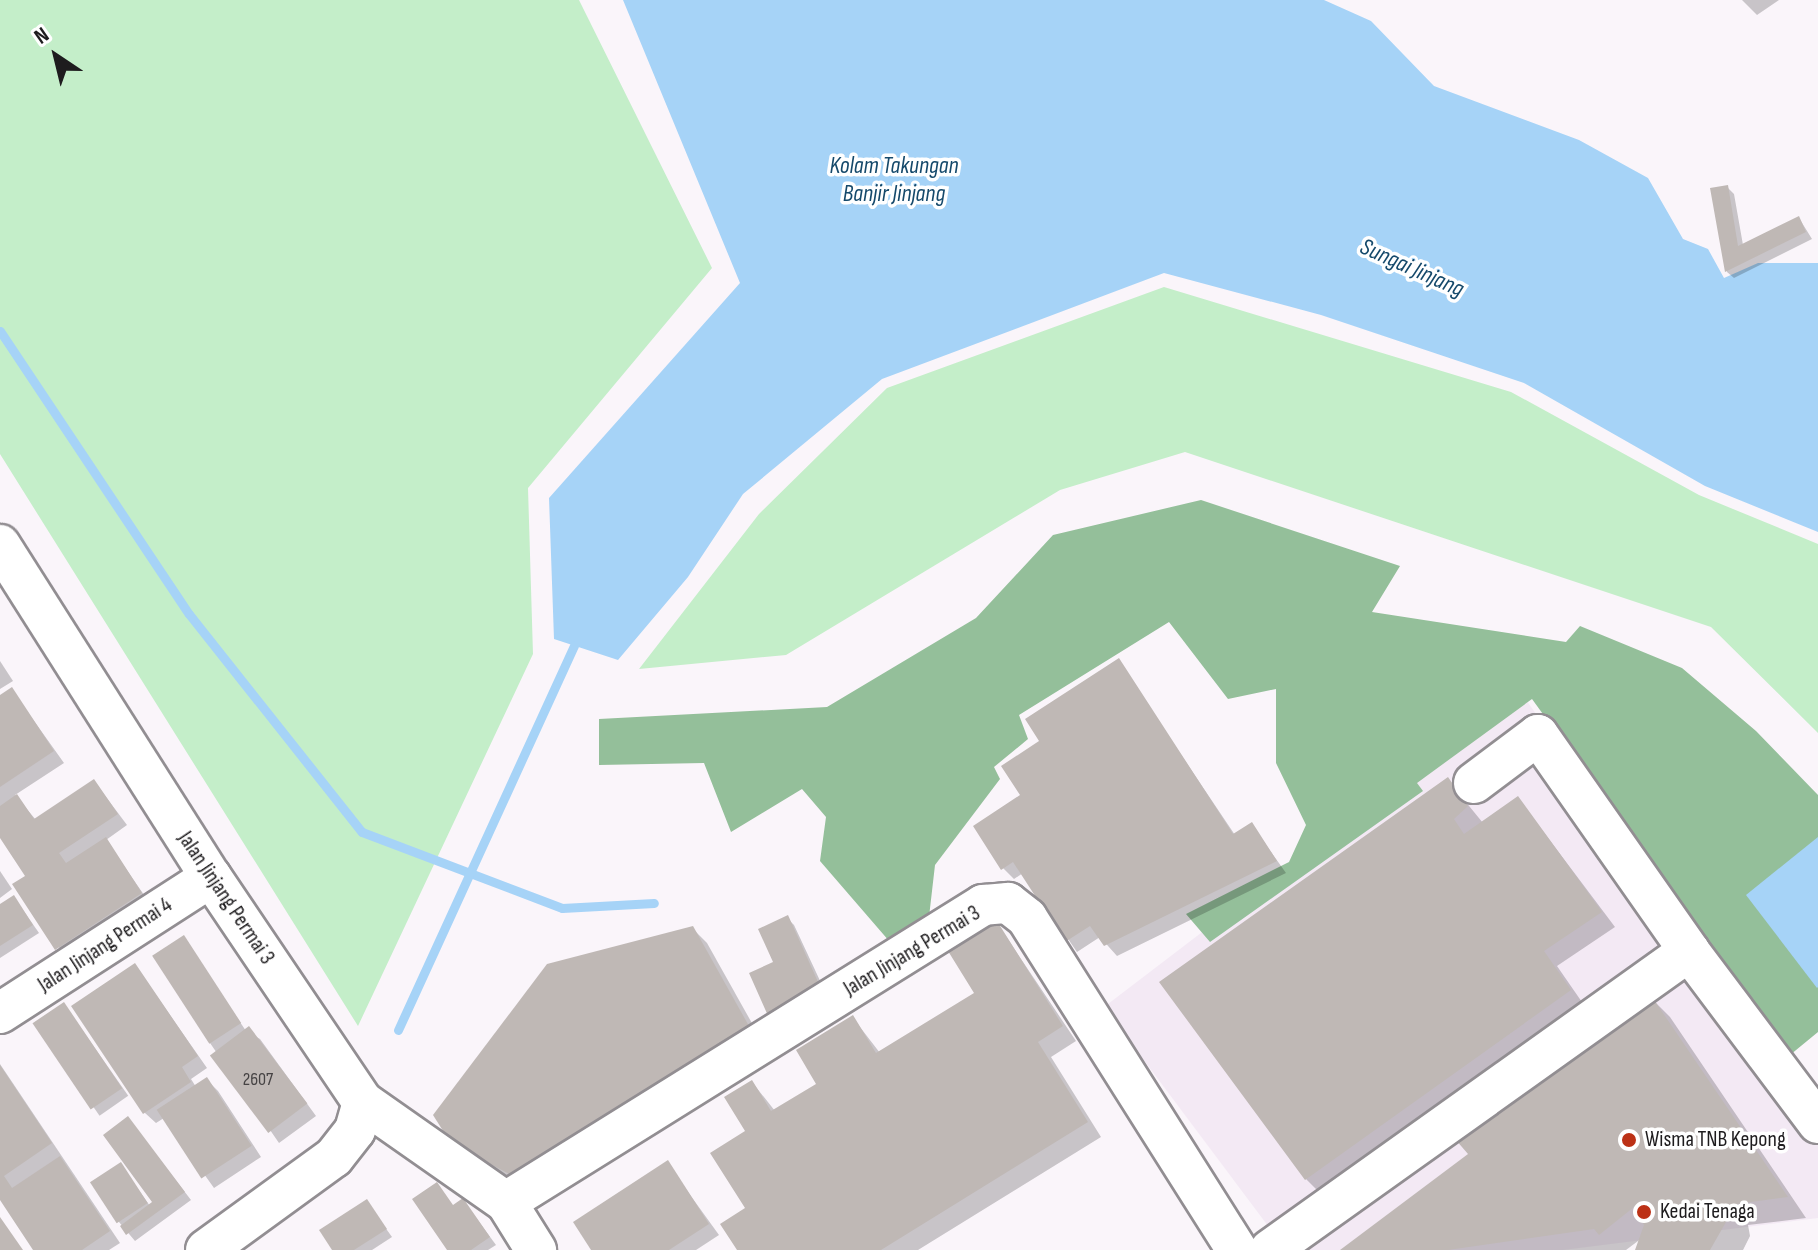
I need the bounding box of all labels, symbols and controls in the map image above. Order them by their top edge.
north arrow [16,16,96,96]
text: N [29,22,55,50]
water label: Kolam Takungan Banjir Jinjang [830,152,958,208]
water label: Sungai Jinjang [1356,232,1468,304]
street label: Jalan Jinjang Permai 3 [172,827,280,969]
street label: Jalan Jinjang Permai 4 [33,892,177,998]
street label: Jalan Jinjang Permai 3 [839,900,985,1002]
house number: 2607 [243,1069,273,1091]
place label: Wisma TNB Kepong [1645,1127,1786,1153]
marker: Wisma TNB Kepong [1620,1131,1638,1149]
place label: Kedai Tenaga [1660,1199,1755,1225]
marker: Kedai Tenaga [1635,1203,1653,1221]

